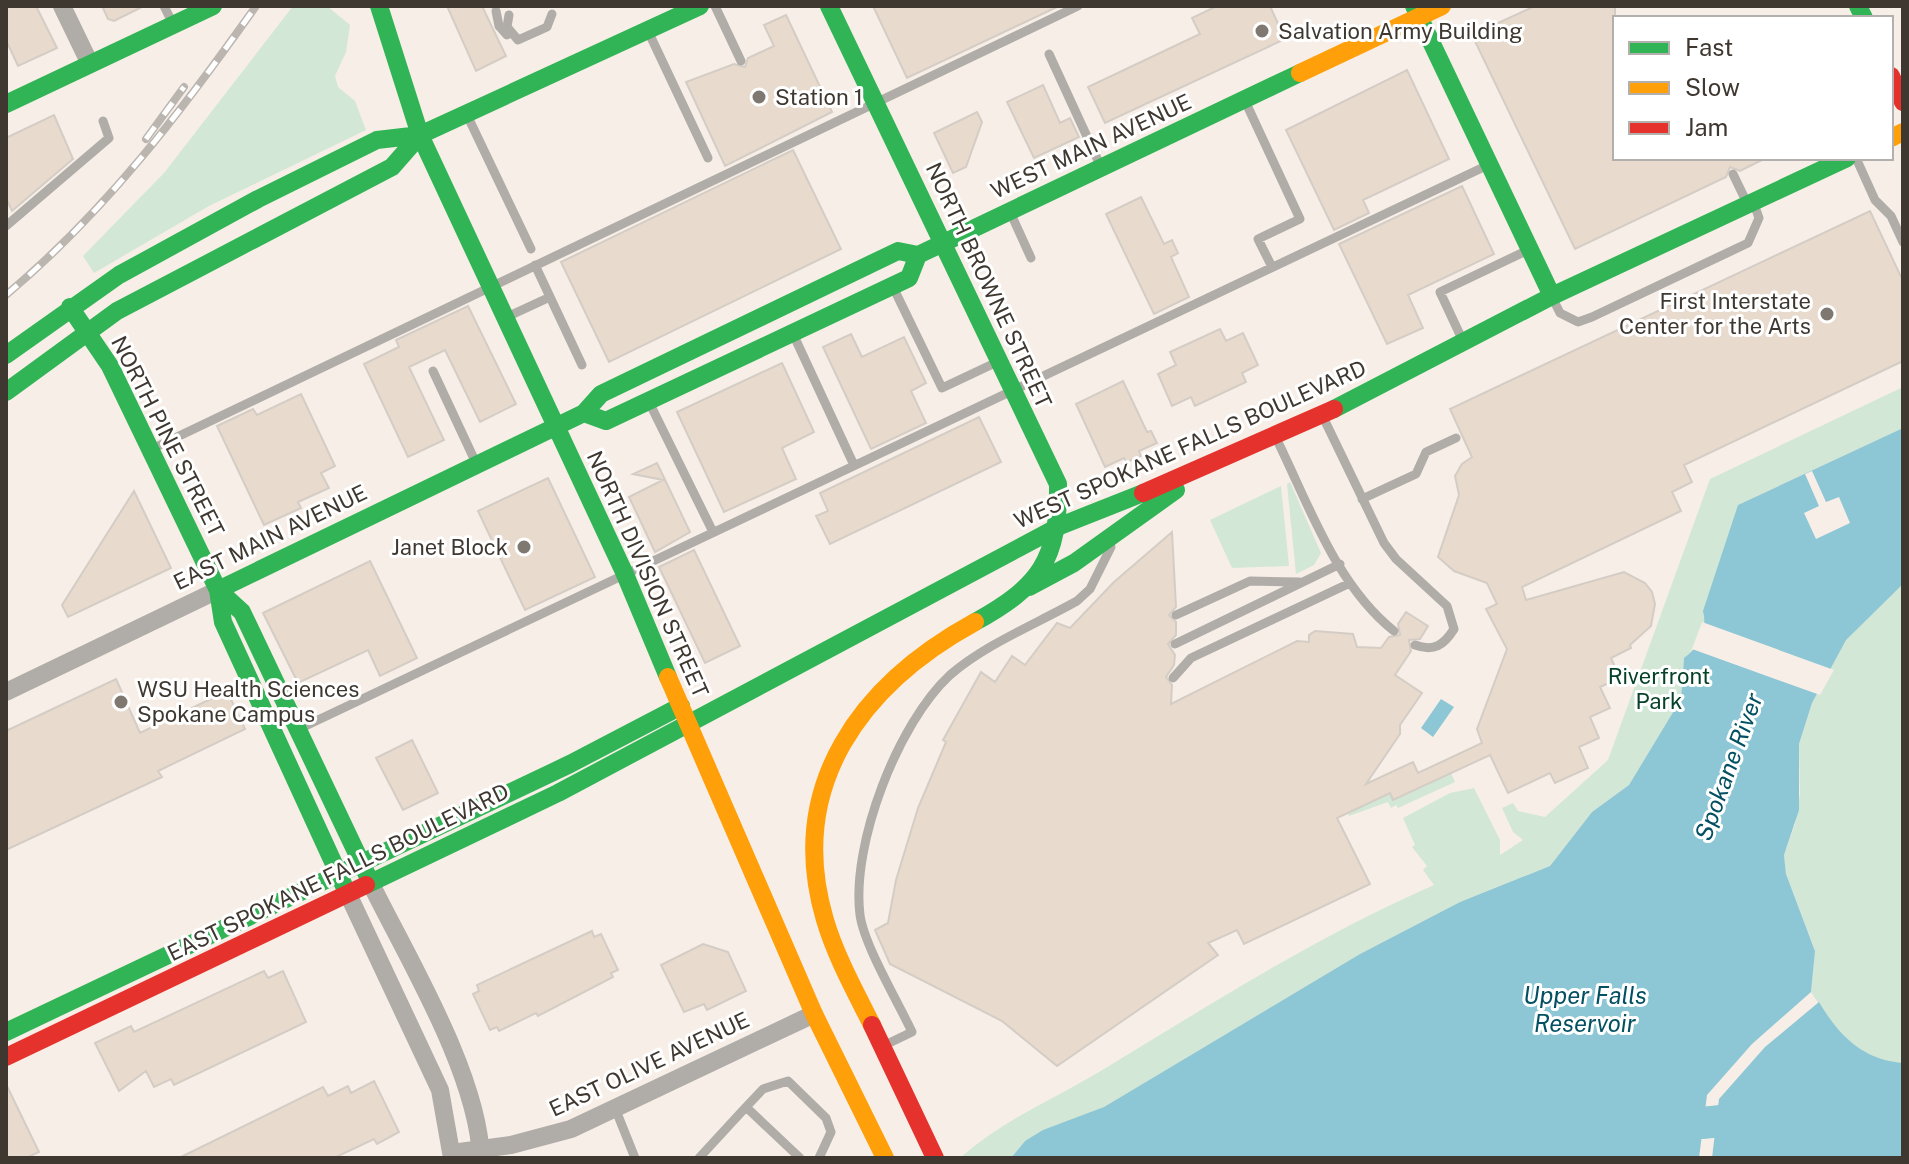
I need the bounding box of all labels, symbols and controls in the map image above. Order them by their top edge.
legend [1613,16,1893,160]
place label: Salvation Army Building [1278,18,1523,44]
marker: Salvation Army Building [1253,22,1271,40]
text: Fast [1685,33,1733,61]
text: Slow [1685,73,1740,101]
place label: Station 1 [775,84,863,110]
marker: Station 1 [750,88,768,106]
street label: WEST MAIN AVENUE [987,88,1195,204]
text: Jam [1685,113,1728,141]
street label: NORTH BROWNE STREET [921,158,1057,412]
place label: First Interstate Center for the Arts [1619,288,1811,339]
marker: First Interstate Center for the Arts [1818,305,1836,323]
street label: NORTH PINE STREET [106,331,230,541]
street label: WEST SPOKANE FALLS BOULEVARD [1010,354,1370,534]
street label: NORTH DIVISION STREET [582,447,714,701]
street label: EAST MAIN AVENUE [169,479,371,595]
place label: Janet Block [391,534,508,560]
marker: Janet Block [515,538,533,556]
park label: Riverfront Park [1608,663,1710,714]
place label: WSU Health Sciences Spokane Campus [137,676,359,727]
water label: Spokane River [1688,688,1768,844]
marker: WSU Health Sciences Spokane Campus [112,693,130,711]
street label: EAST SPOKANE FALLS BOULEVARD [163,778,513,966]
water label: Upper Falls Reservoir [1523,981,1647,1037]
street label: EAST OLIVE AVENUE [545,1006,753,1122]

